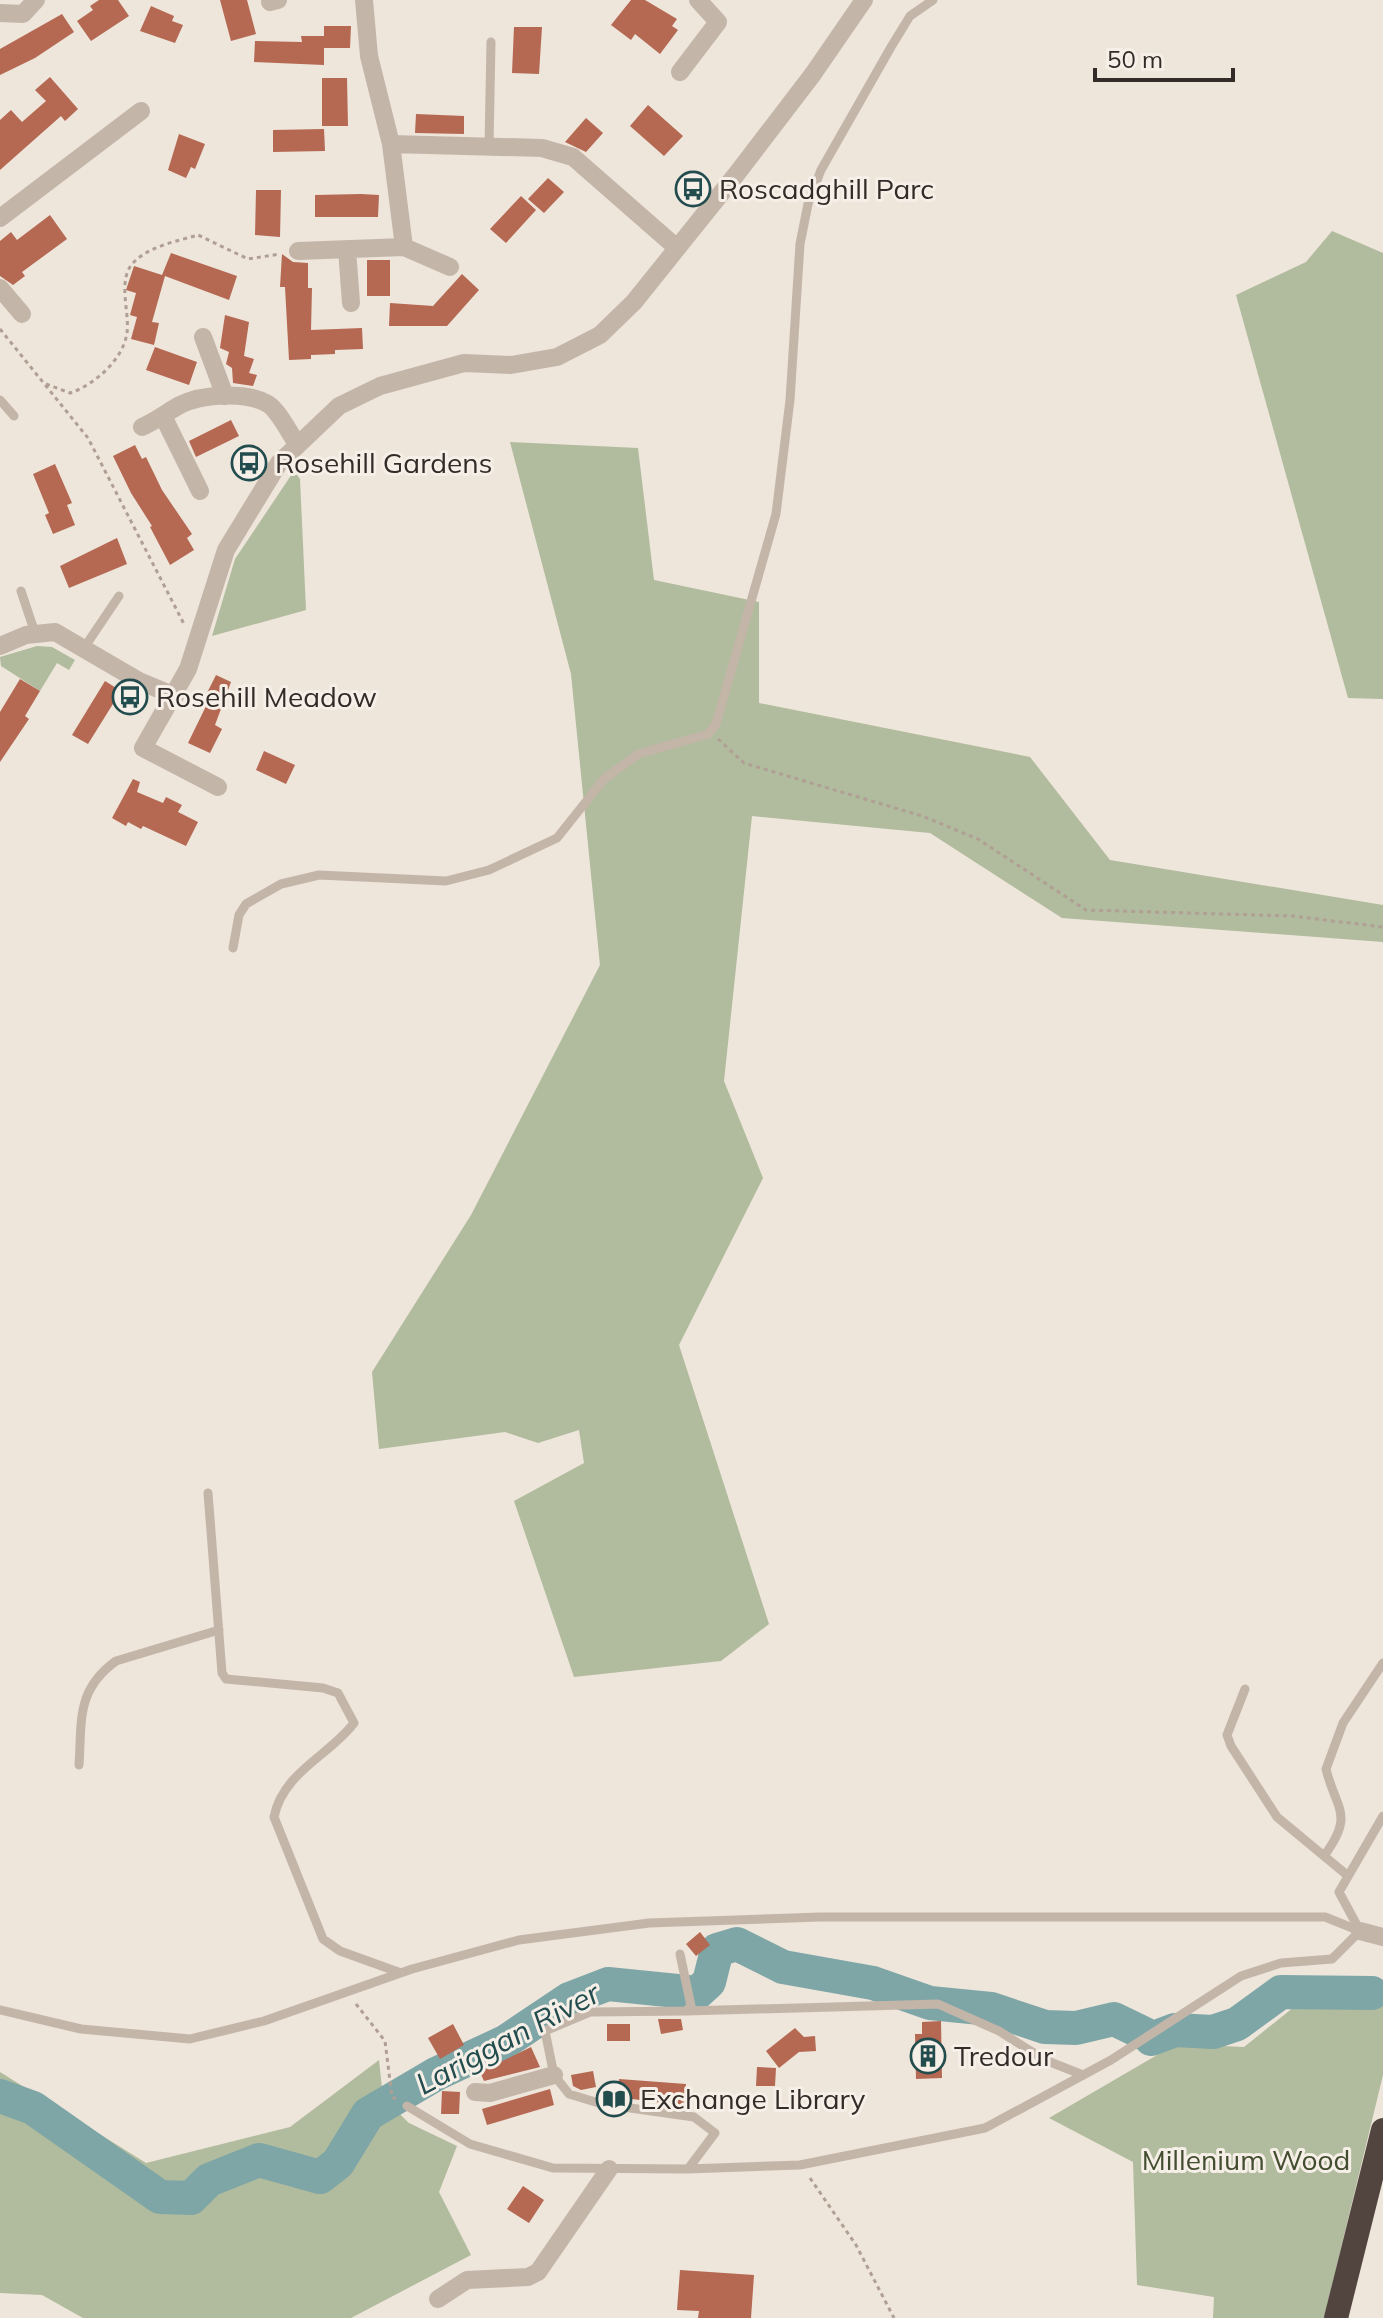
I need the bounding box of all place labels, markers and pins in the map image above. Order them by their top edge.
bus stop icon: Roscadghill Parc [674,170,712,208]
place label: Roscadghill Parc [719,171,934,206]
bus stop icon: Rosehill Gardens [230,444,268,482]
place label: Rosehill Gardens [275,445,492,480]
bus stop icon: Rosehill Meadow [111,678,149,716]
place label: Rosehill Meadow [156,679,377,714]
building icon: Tredour [909,2037,947,2075]
place label: Tredour [954,2038,1054,2073]
library icon: Exchange Library [595,2080,633,2118]
place label: Exchange Library [640,2081,866,2116]

